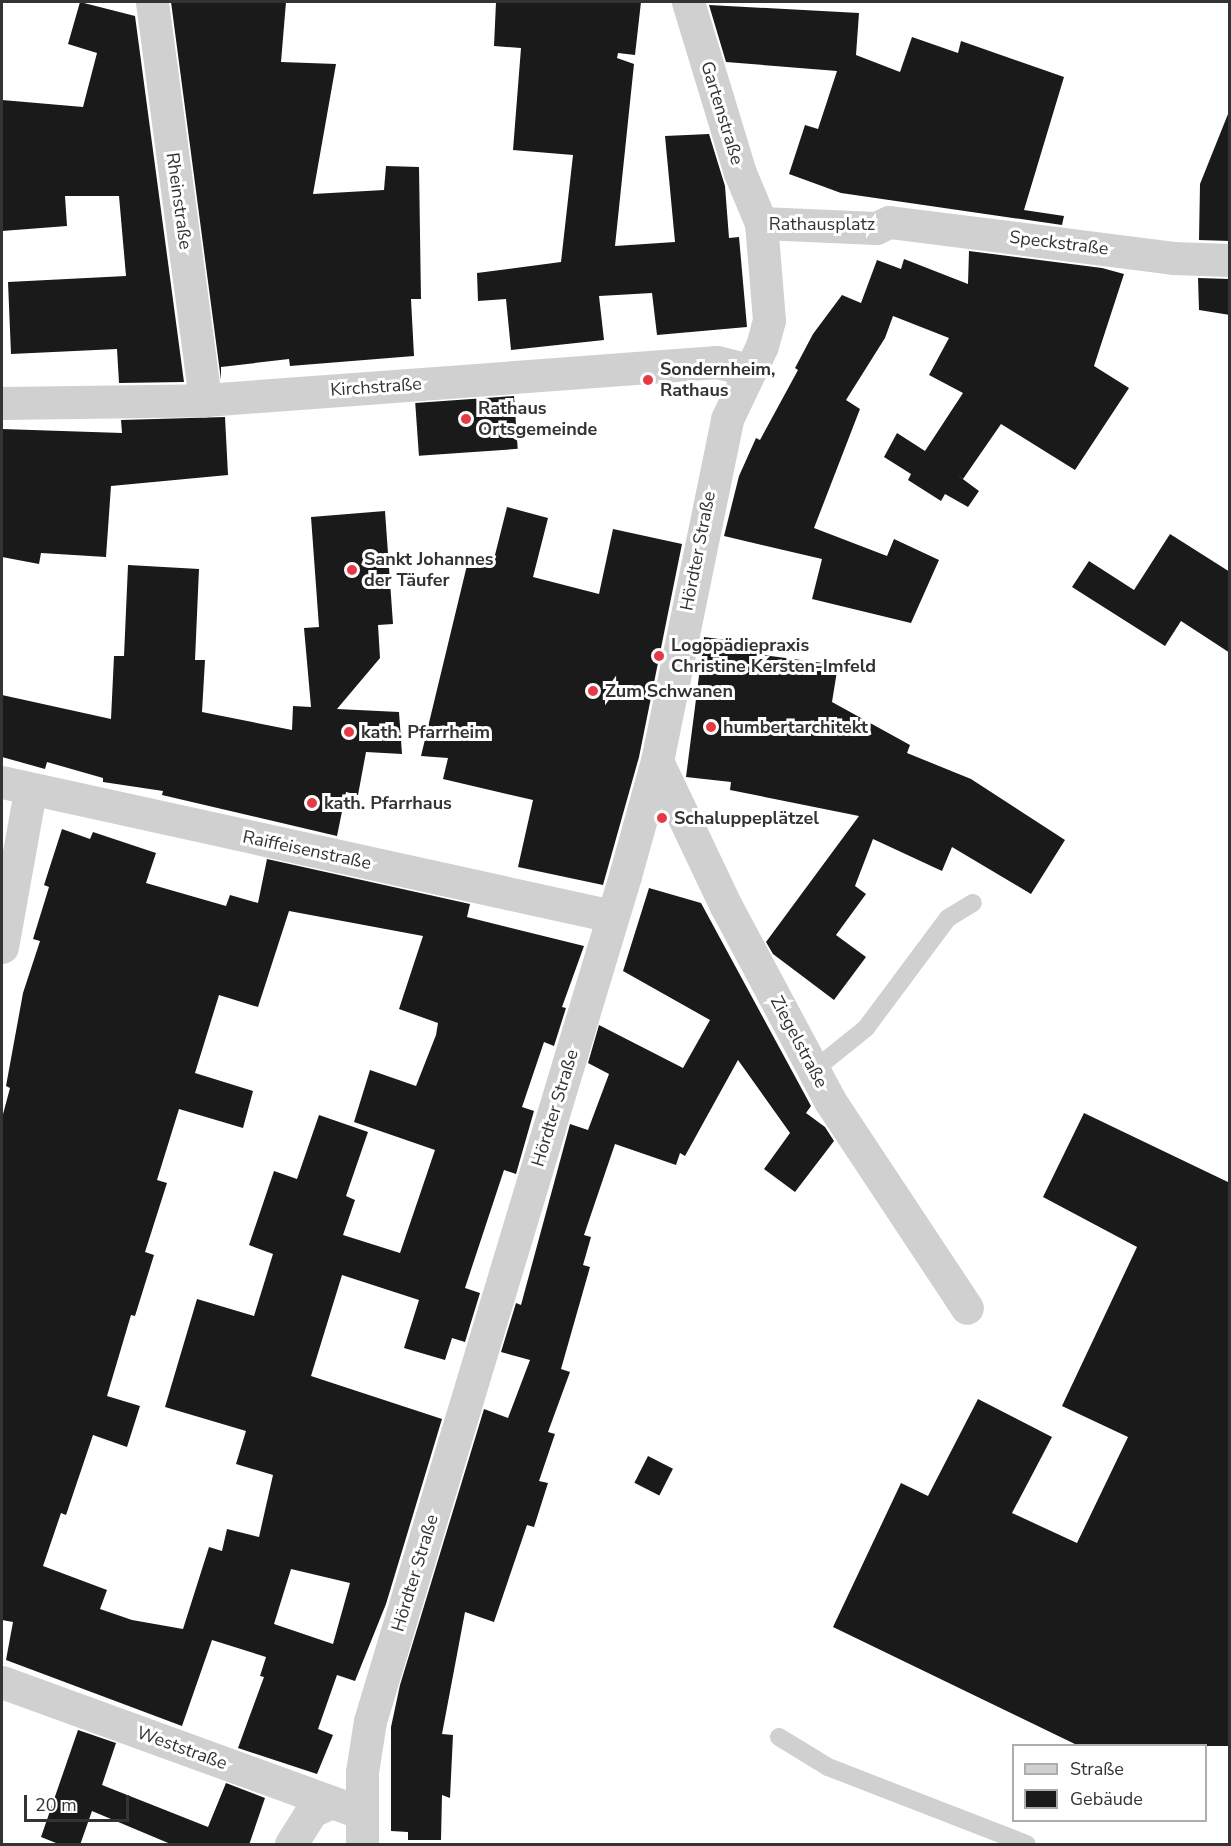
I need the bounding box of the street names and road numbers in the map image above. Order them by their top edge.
street label: Gartenstraße [696,59,748,167]
street label: Rheinstraße [162,151,196,251]
street label: Rathausplatz [769,213,875,235]
street label: Speckstraße [1008,226,1110,260]
street label: Kirchstraße [329,373,423,401]
street label: Hördter Straße [676,489,720,613]
street label: Raiffeisenstraße [241,826,373,874]
street label: Ziegelstraße [766,992,832,1092]
street label: Hördter Straße [527,1047,583,1169]
street label: Hördter Straße [387,1512,443,1634]
street label: Weststraße [134,1722,230,1774]

